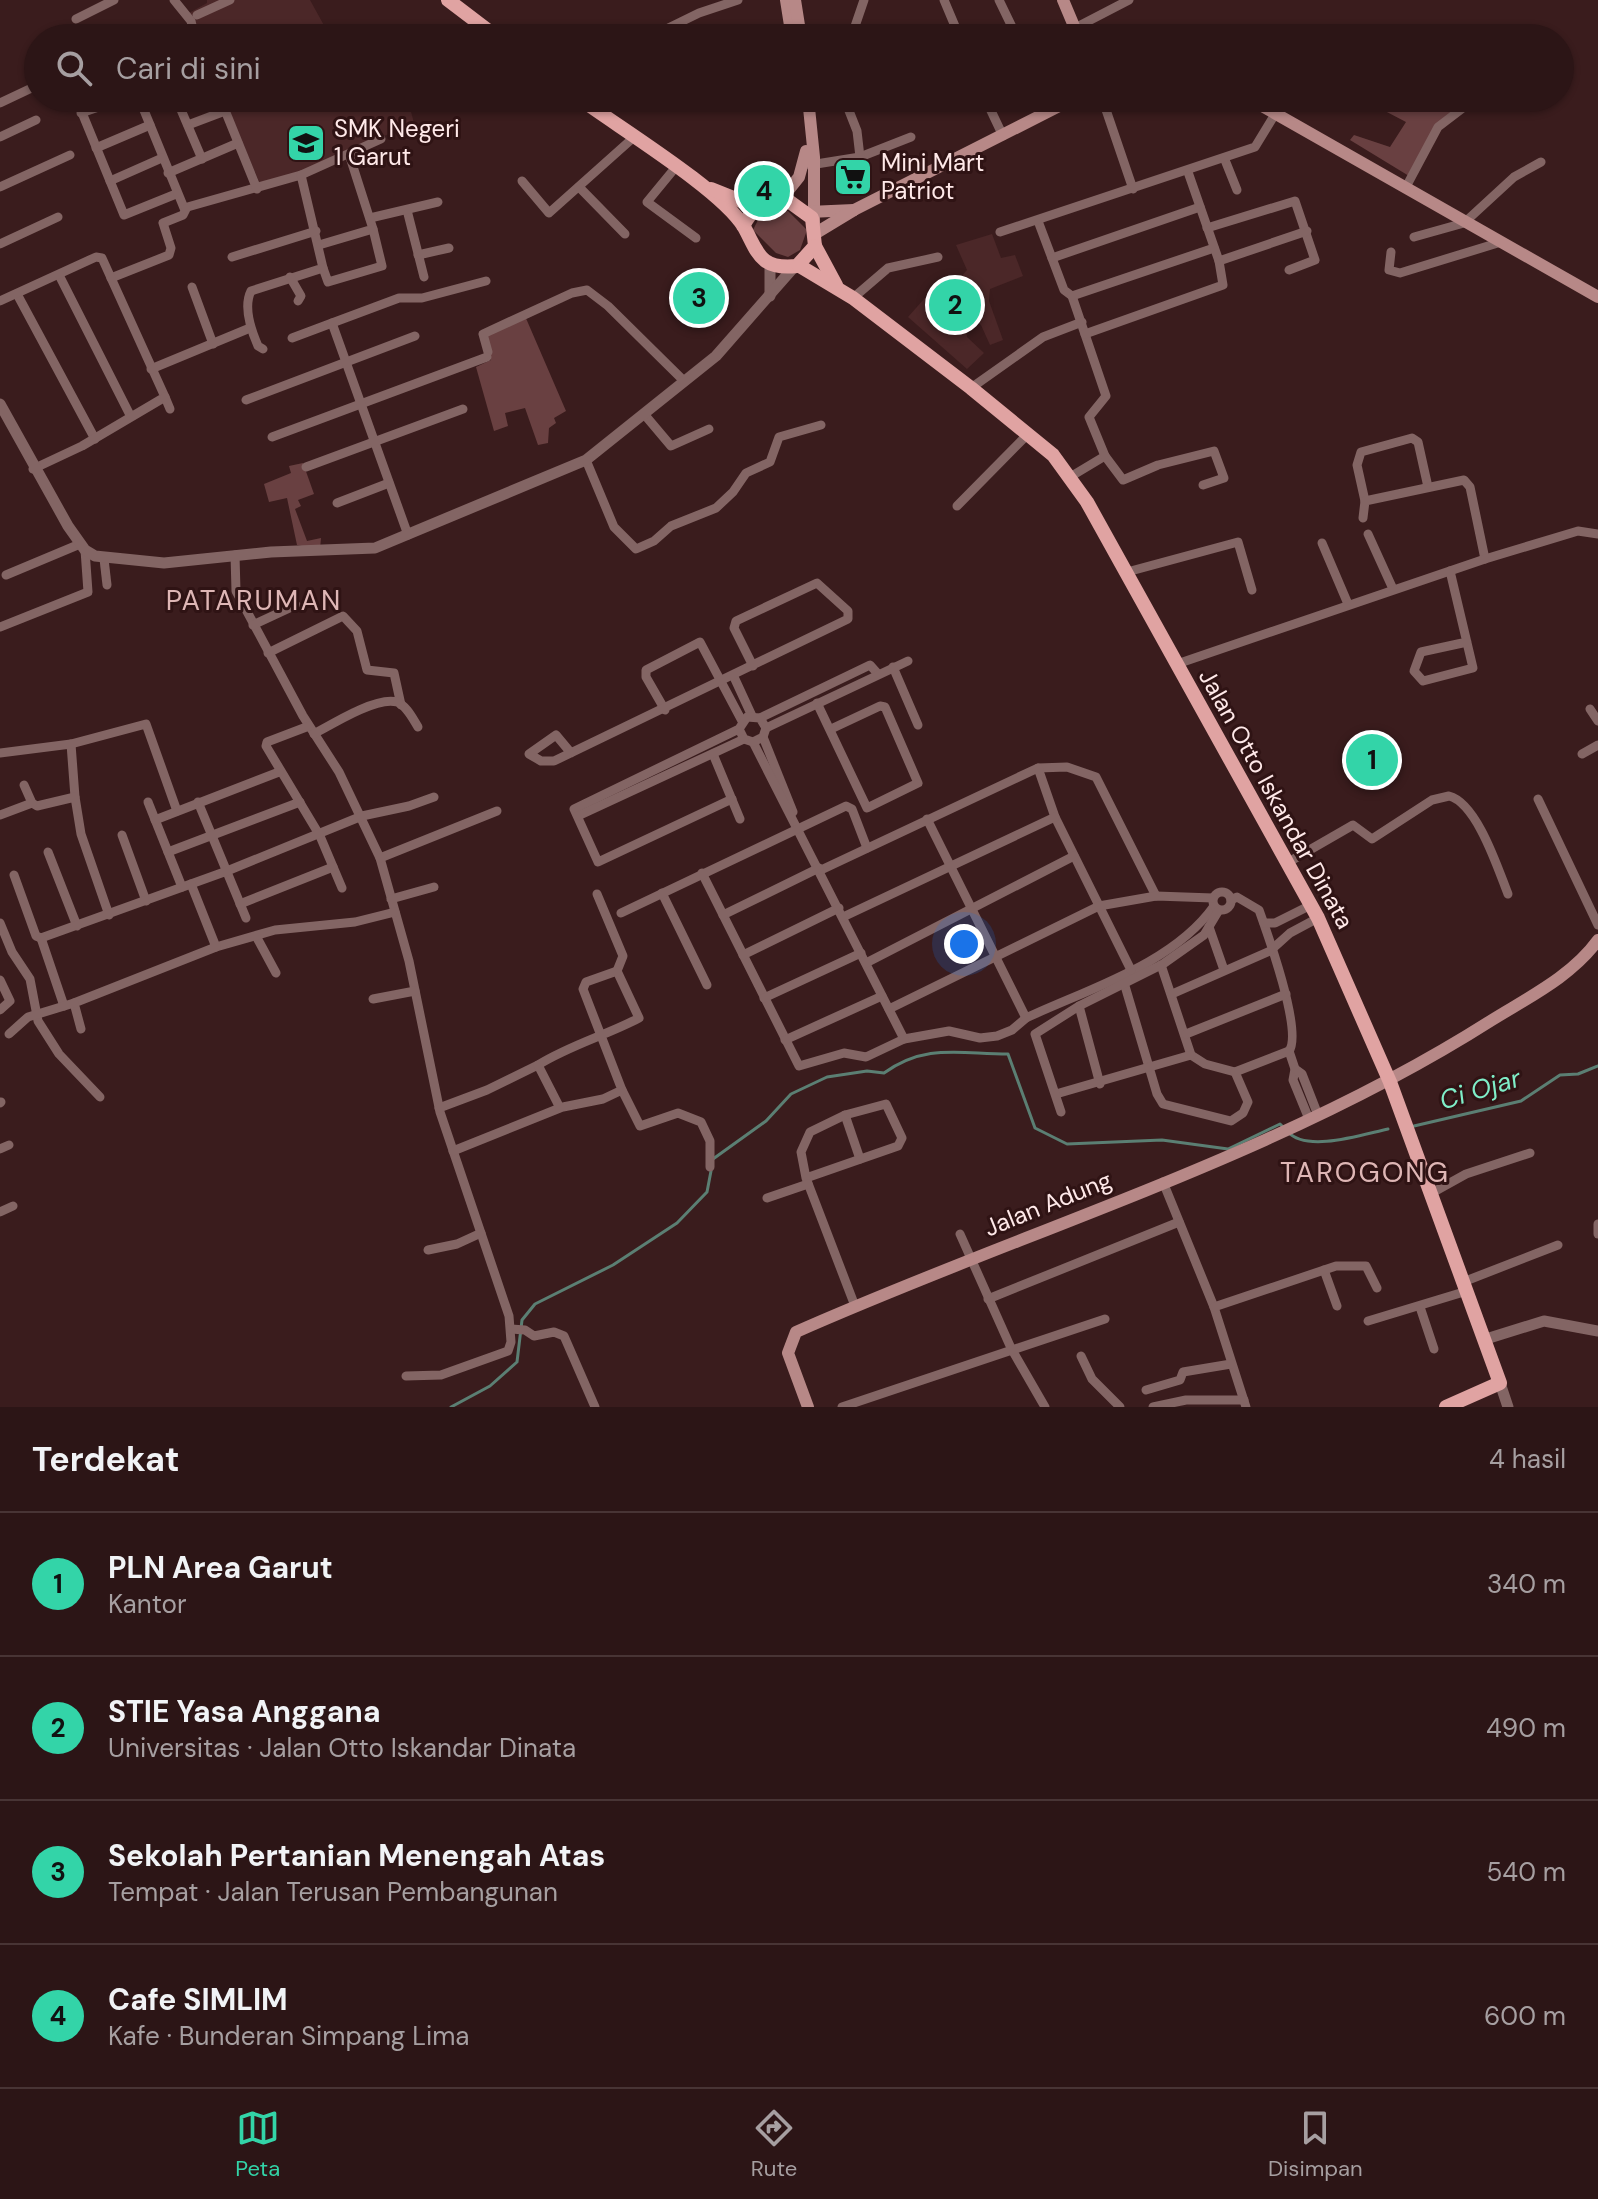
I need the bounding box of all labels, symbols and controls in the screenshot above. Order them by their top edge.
search box [24,24,1574,112]
icon: search [52,46,96,90]
text: Cari di sini [116,49,261,88]
place label: SMK Negeri 1 Garut [334,113,460,172]
school or university icon: SMK Negeri 1 Garut [285,122,327,164]
place label: Mini Mart Patriot [881,147,984,206]
supermarket icon: Mini Mart Patriot [832,156,874,198]
pin: 4 [738,161,790,221]
pin: 3 [673,268,725,328]
pin: 2 [929,275,981,335]
district label: PATARUMAN [166,582,342,619]
street label: Jalan Otto Iskandar Dinata [1192,663,1361,934]
pin: 1 [1346,730,1398,790]
your location [944,924,984,964]
water label: Ci Ojar [1435,1060,1526,1117]
district label: TAROGONG [1280,1154,1450,1191]
street label: Jalan Adung [979,1164,1116,1243]
text: Terdekat [32,1437,180,1482]
text: 4 hasil [1489,1442,1566,1476]
text: PLN Area Garut [108,1548,333,1587]
text: 1 [53,1567,63,1601]
text: 340 m [1487,1567,1566,1601]
text: Kantor [108,1587,187,1621]
text: STIE Yasa Anggana [108,1692,380,1731]
text: 2 [50,1711,66,1745]
text: 490 m [1486,1711,1566,1745]
text: Universitas · Jalan Otto Iskandar Dinata [108,1731,576,1765]
text: Sekolah Pertanian Menengah Atas [108,1836,605,1875]
text: 3 [50,1855,66,1889]
text: 540 m [1486,1855,1566,1889]
text: Tempat · Jalan Terusan Pembangunan [108,1875,558,1909]
text: Cafe SIMLIM [108,1980,288,2019]
text: 4 [50,1999,66,2033]
text: 600 m [1484,1999,1566,2033]
text: Kafe · Bunderan Simpang Lima [108,2019,470,2053]
tab: Peta [235,2106,280,2183]
tab: Rute [751,2106,797,2183]
tab: Disimpan [1268,2106,1363,2183]

